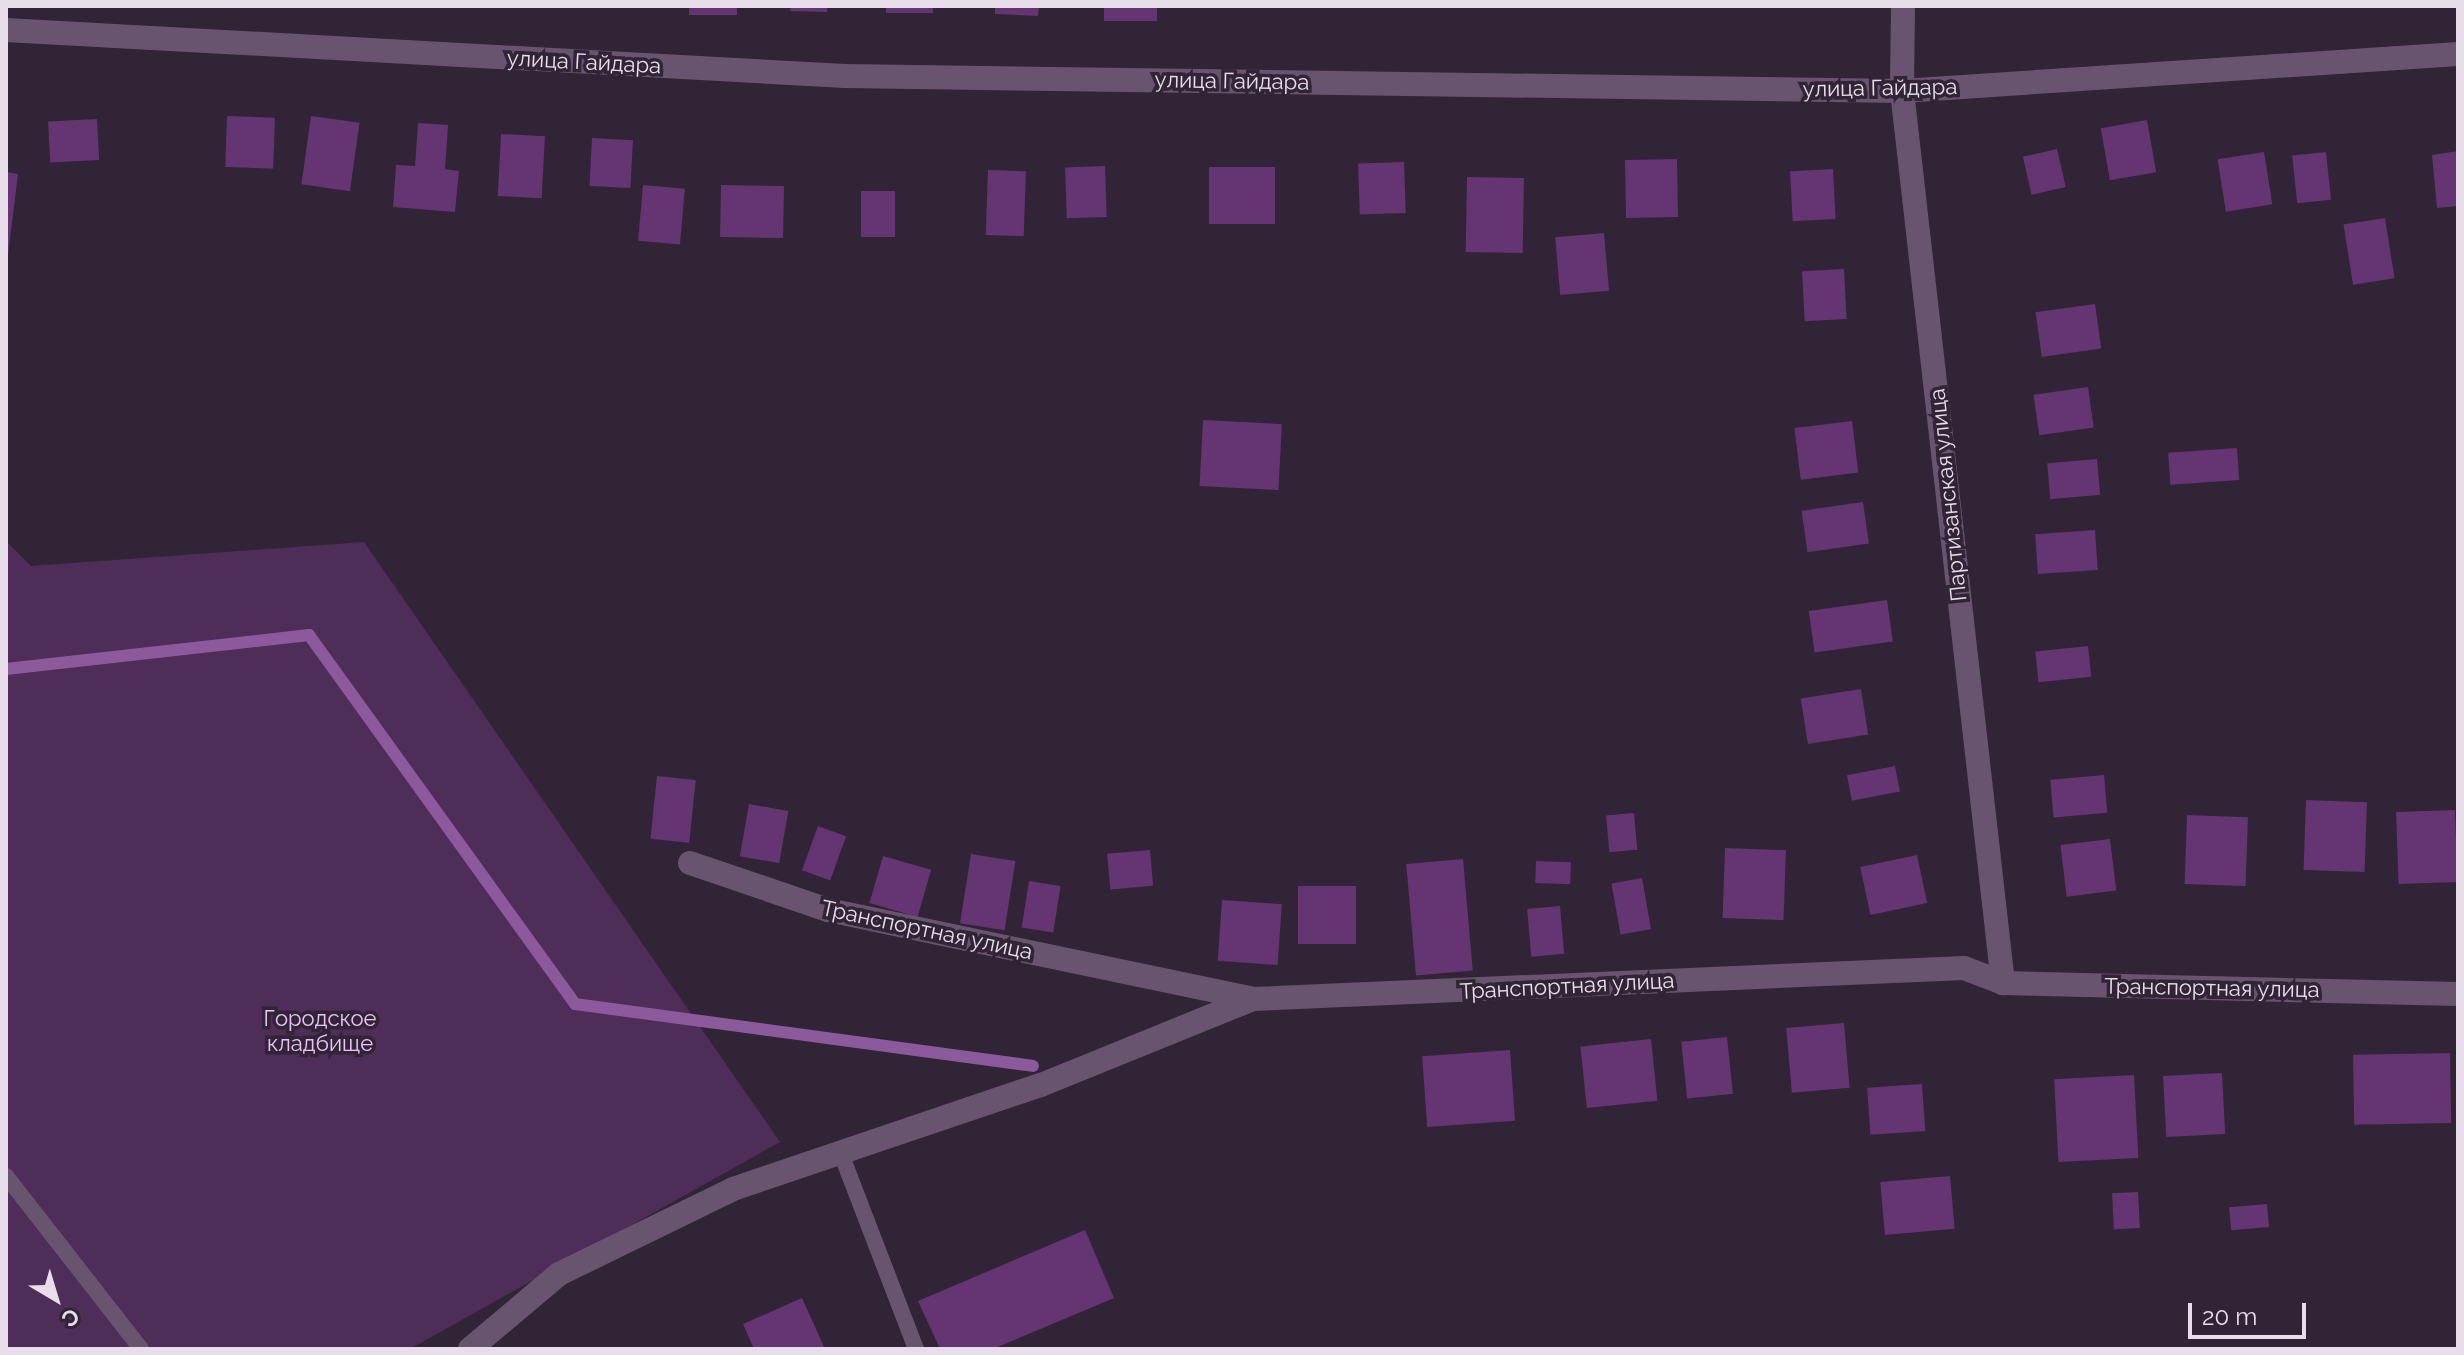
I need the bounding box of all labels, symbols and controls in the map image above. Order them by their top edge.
street label: улица Гайдара [506,45,662,79]
street label: улица Гайдара [1154,66,1310,96]
street label: улица Гайдара [1802,73,1958,103]
street label: Партизанская улица [1924,387,1972,603]
street label: Транспортная улица [819,895,1035,965]
street label: Транспортная улица [1459,967,1675,1005]
street label: Транспортная улица [2104,973,2320,1003]
park label: Городское кладбище [264,1005,376,1056]
north arrow [16,1259,96,1339]
scale bar [2192,1287,2310,1337]
text: 20 m [2202,1302,2257,1331]
text: С [57,1303,85,1333]

